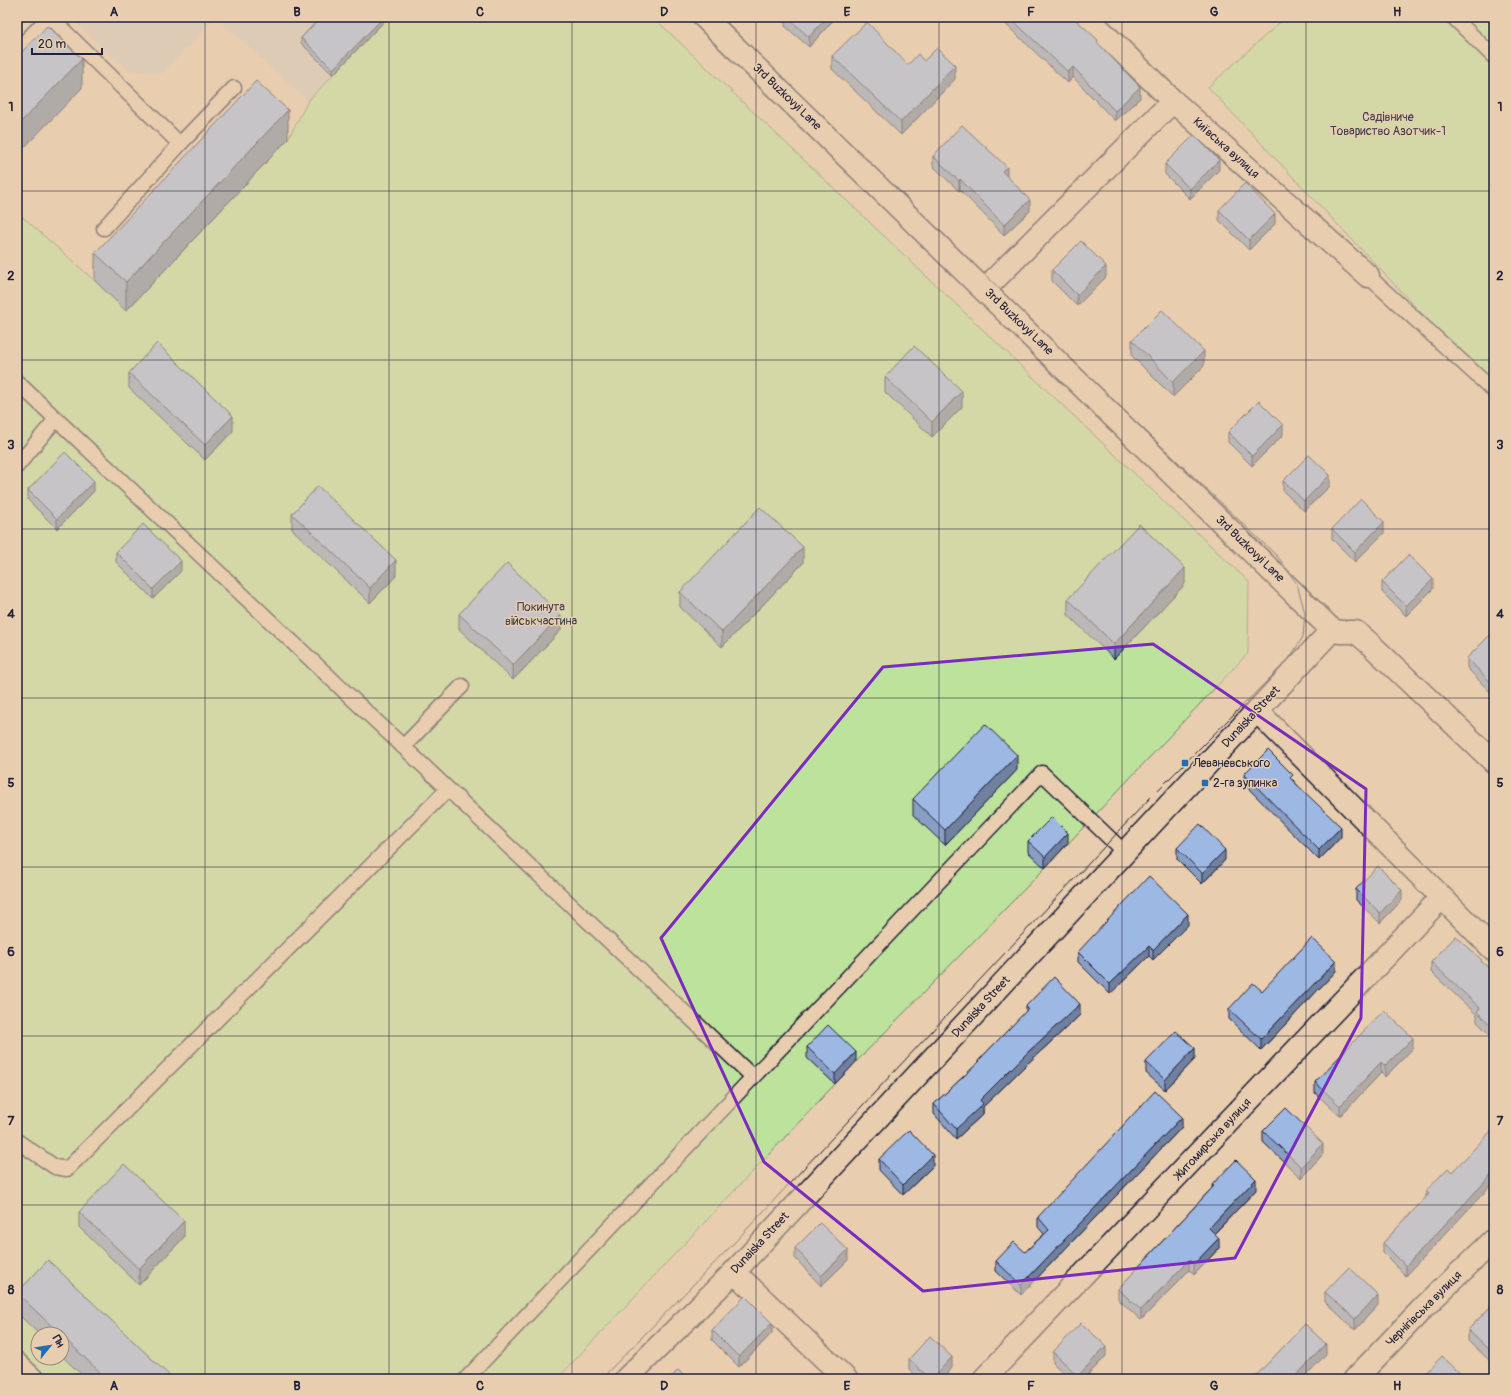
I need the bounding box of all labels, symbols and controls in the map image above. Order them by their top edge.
text: A [110,4,119,20]
text: B [293,4,301,20]
text: C [476,4,484,20]
text: D [660,4,668,20]
text: E [844,4,851,20]
text: F [1027,4,1035,20]
text: G [1210,4,1219,20]
text: H [1393,4,1401,20]
scale bar [32,30,102,56]
text: 20 m [38,37,67,52]
street label: 3rd Buzkovyi Lane [750,60,825,134]
text: 1 [8,99,14,115]
text: 1 [1497,99,1503,115]
park label: Садівниче Товариство Азотчик-1 [1330,110,1446,139]
street label: Київська вулиця [1190,114,1263,182]
text: 2 [7,268,15,284]
text: 2 [1496,268,1504,284]
street label: 3rd Buzkovyi Lane [982,285,1057,359]
text: 3 [7,437,15,453]
text: 3 [1496,437,1504,453]
street label: 3rd Buzkovyi Lane [1213,512,1288,586]
park label: Покинута військчастина [505,600,577,629]
text: 4 [7,606,15,622]
text: 4 [1496,606,1504,622]
street label: Dunaiska Street [1219,683,1284,751]
place label: Леваневського [1192,756,1271,771]
marker: Леваневського [1180,758,1190,768]
text: 5 [7,775,15,791]
text: 5 [1496,775,1504,791]
place label: 2-га зупинка [1213,776,1278,791]
marker: 2-га зупинка [1200,778,1210,788]
text: 6 [7,944,15,960]
text: 6 [1496,944,1504,960]
street label: Dunaiska Street [949,973,1014,1041]
street label: Житомирська вулиця [1170,1095,1255,1184]
text: 7 [8,1113,15,1129]
text: 7 [1497,1113,1504,1129]
street label: Dunaiska Street [728,1209,793,1277]
street label: Чернігівська вулиця [1383,1268,1465,1350]
text: 8 [8,1282,15,1298]
text: 8 [1497,1282,1504,1298]
north arrow [30,1326,70,1366]
text: Пн [50,1333,67,1350]
text: A [110,1378,119,1394]
text: B [293,1378,301,1394]
text: C [476,1378,484,1394]
text: D [660,1378,668,1394]
text: E [844,1378,851,1394]
text: F [1027,1378,1035,1394]
text: G [1210,1378,1219,1394]
text: H [1393,1378,1401,1394]

